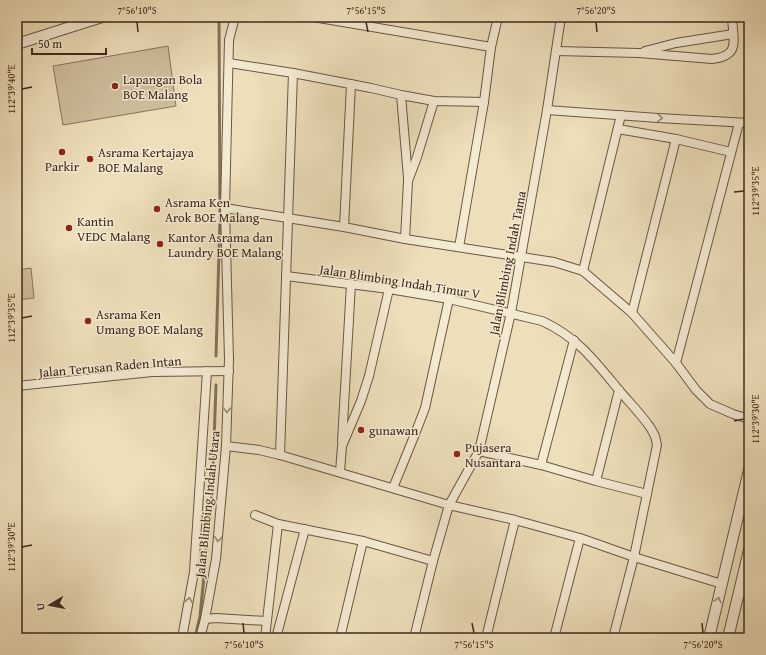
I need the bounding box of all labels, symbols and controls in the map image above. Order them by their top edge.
text: 7°56'10"S [117,3,157,18]
text: 7°56'15"S [346,3,386,18]
text: 7°56'20"S [576,3,616,18]
scale bar [32,30,106,56]
text: 50 m [38,35,62,52]
text: 112°39'40"E [4,64,19,114]
place label: Lapangan Bola BOE Malang [123,70,203,104]
marker: Lapangan Bola BOE Malang [110,81,120,91]
one-way arrow [657,114,663,123]
place label: Asrama Kertajaya BOE Malang [98,143,195,177]
marker: Parkir [57,147,67,157]
marker: Asrama Kertajaya BOE Malang [85,154,95,164]
place label: Parkir [45,157,80,176]
text: 112°39'35"E [748,166,763,216]
street label: Jalan Blimbing Indah Tama [484,188,531,339]
place label: Asrama Ken Arok BOE Malang [165,193,260,227]
marker: Asrama Ken Arok BOE Malang [152,204,162,214]
place label: Kantin VEDC Malang [77,212,151,246]
marker: Kantin VEDC Malang [64,223,74,233]
place label: Kantor Asrama dan Laundry BOE Malang [168,228,282,262]
marker: Kantor Asrama dan Laundry BOE Malang [155,239,165,249]
street label: Jalan Blimbing Indah Timur V [316,259,482,304]
text: 112°39'35"E [4,293,19,343]
place label: Asrama Ken Umang BOE Malang [96,305,204,339]
marker: Asrama Ken Umang BOE Malang [83,316,93,326]
street label: Jalan Terusan Raden Intan [36,351,183,382]
text: 112°39'30"E [748,394,763,444]
one-way arrow [223,407,232,413]
place label: gunawan [369,421,419,440]
marker: gunawan [356,425,366,435]
street label: Jalan Blimbing Indah Utara [190,429,225,580]
place label: Pujasera Nusantara [465,438,522,472]
marker: Pujasera Nusantara [452,449,462,459]
text: 112°39'30"E [4,522,19,572]
one-way arrow [214,536,223,542]
north arrow [30,585,70,625]
one-way arrow [184,597,193,603]
one-way arrow [714,597,722,603]
text: U [32,601,49,612]
text: 7°56'10"S [224,637,264,652]
text: 7°56'15"S [454,637,494,652]
text: 7°56'20"S [683,637,723,652]

